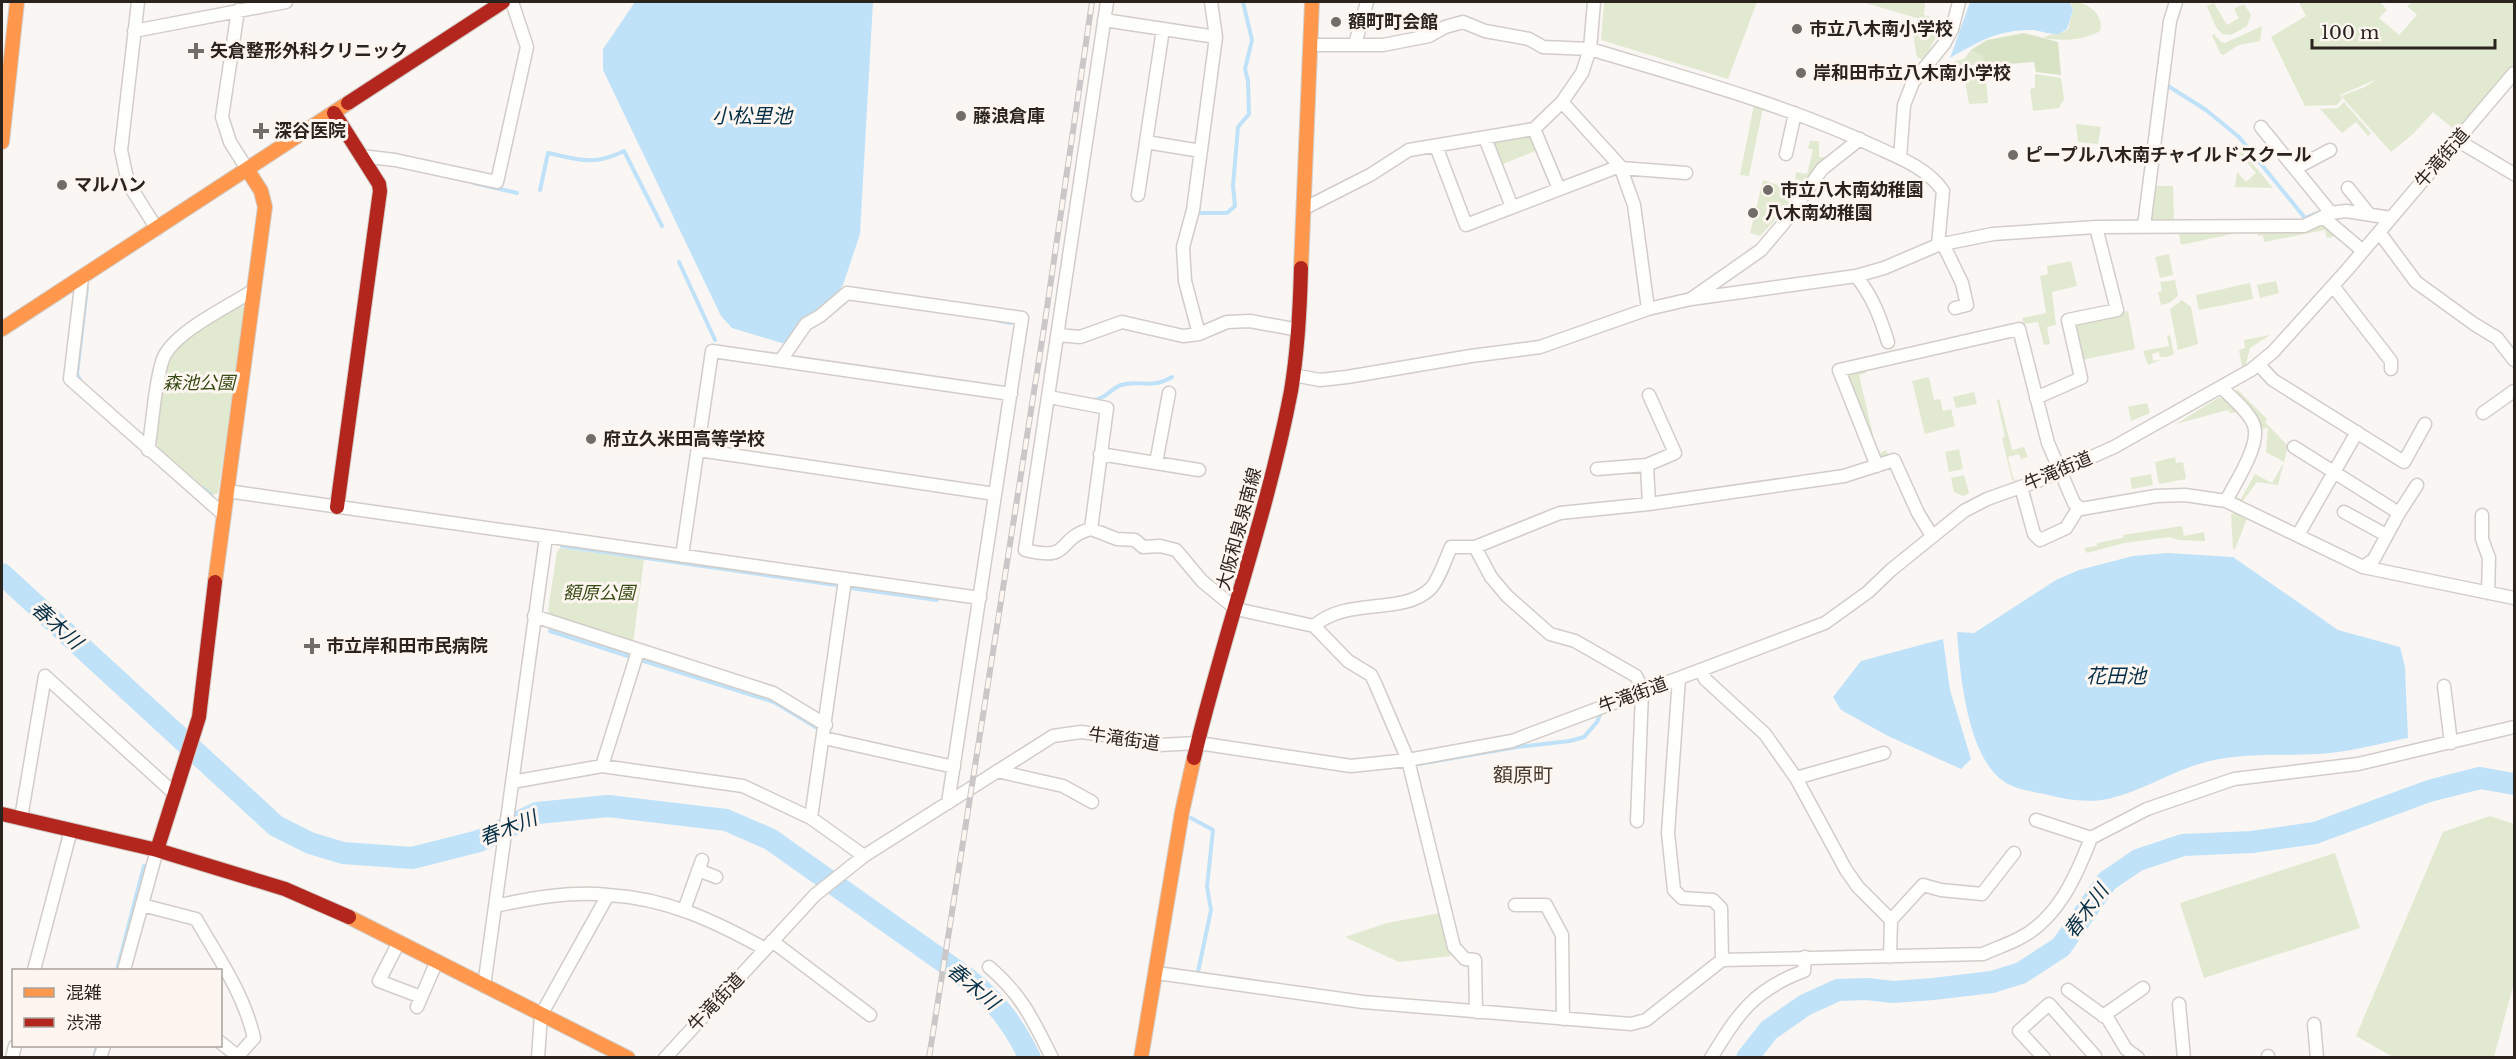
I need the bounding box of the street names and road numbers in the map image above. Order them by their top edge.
street label: 牛滝街道 [2410,124,2474,192]
street label: 牛滝街道 [2021,447,2095,495]
street label: 大阪和泉泉南線 [1212,465,1266,593]
street label: 牛滝街道 [1595,672,1671,718]
street label: 牛滝街道 [1087,723,1161,755]
street label: 牛滝街道 [683,968,749,1036]

